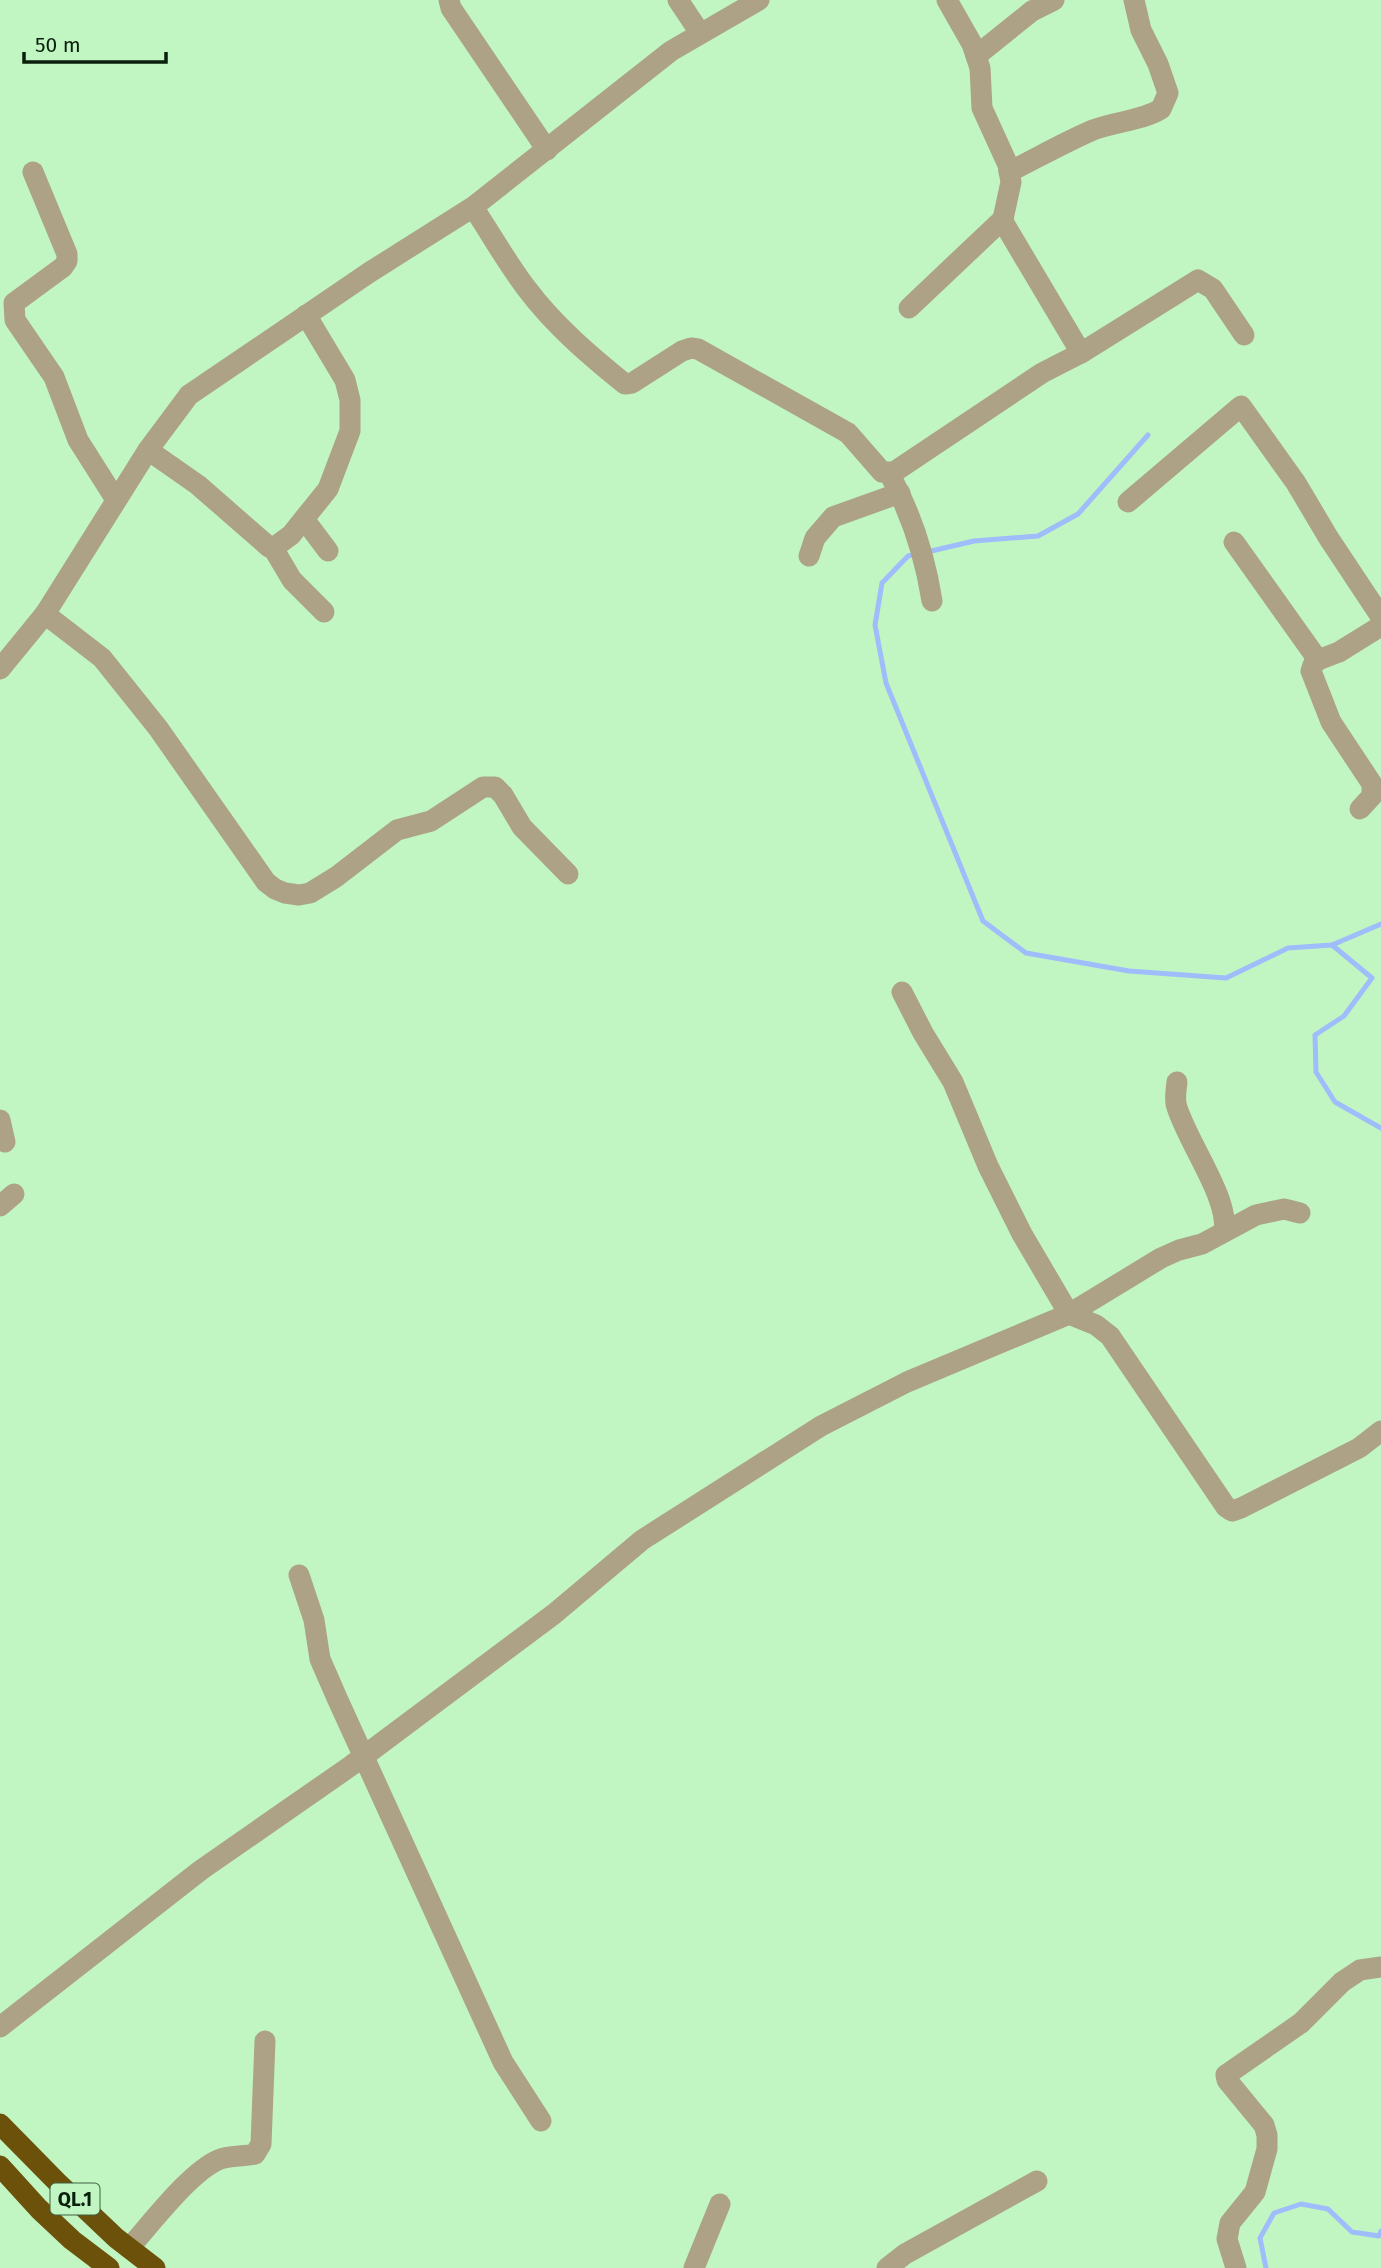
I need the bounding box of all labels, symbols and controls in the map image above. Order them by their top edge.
scale bar [24,21,166,65]
text: 50 m [35,32,81,58]
road number: QL.1 [50,2184,100,2214]

